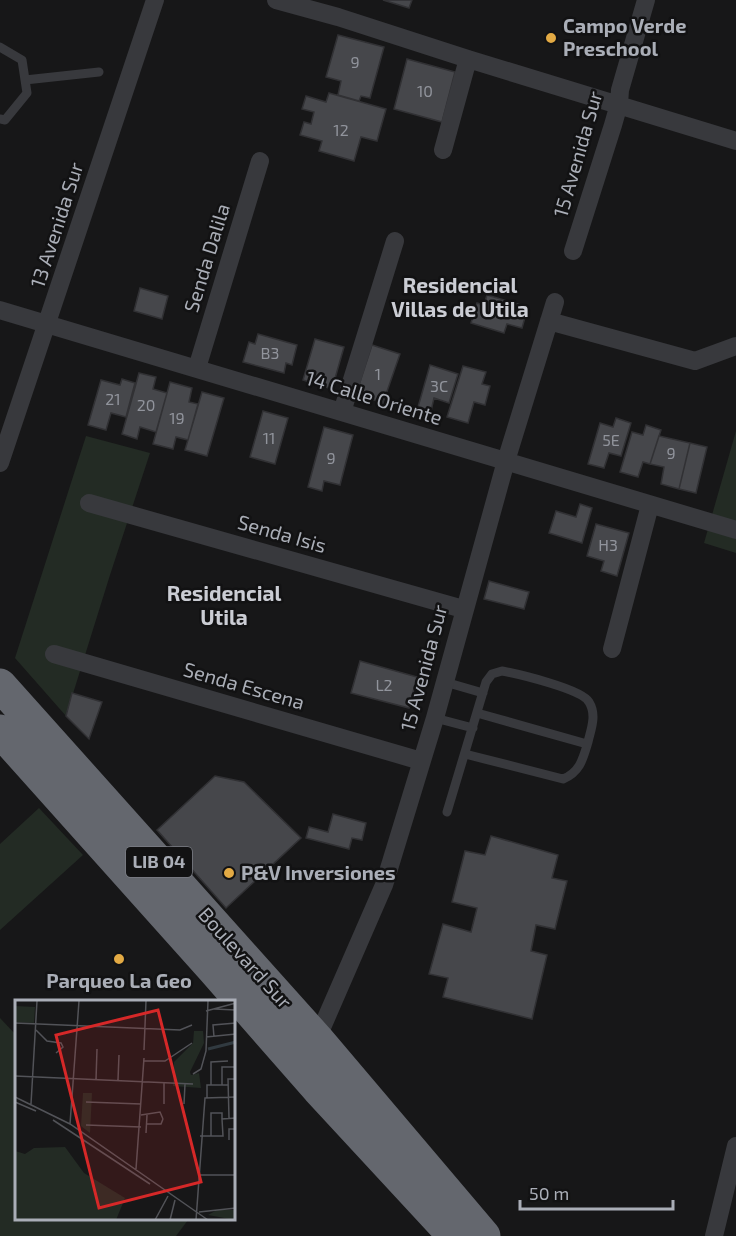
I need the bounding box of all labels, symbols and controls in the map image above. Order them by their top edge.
place label: Campo Verde Preschool [563,13,686,60]
marker: Campo Verde Preschool [544,31,558,45]
house number: 9 [350,52,360,71]
house number: 10 [417,81,433,100]
street label: 15 Avenida Sur [548,88,606,220]
house number: 12 [333,120,349,139]
street label: 13 Avenida Sur [24,159,88,290]
street label: Senda Dalila [178,200,234,315]
district label: Residencial Villas de Utila [391,272,529,321]
house number: B3 [261,343,279,362]
house number: 1 [375,364,381,383]
street label: 14 Calle Oriente [303,365,445,429]
house number: 3C [430,376,448,395]
house number: 21 [105,389,121,408]
house number: 20 [137,395,155,414]
house number: 19 [169,408,185,427]
house number: 11 [263,428,275,447]
house number: 5E [602,430,620,449]
house number: 9 [666,443,676,462]
house number: 9 [326,448,336,467]
street label: Senda Isis [235,509,329,557]
house number: H3 [598,535,618,554]
district label: Residencial Utila [167,580,281,629]
street label: 15 Avenida Sur [395,602,451,734]
street label: Senda Escena [181,656,308,714]
house number: L2 [375,675,393,694]
road number: LIB 04 [126,847,192,877]
place label: P&V Inversiones [241,860,396,884]
marker: P&V Inversiones [222,866,236,880]
street label: Boulevard Sur [194,902,297,1013]
marker: Parqueo La Geo [112,952,126,966]
place label: Parqueo La Geo [46,968,192,992]
inset map [15,1000,236,1221]
scale bar [520,1173,673,1211]
text: 50 m [529,1182,569,1204]

